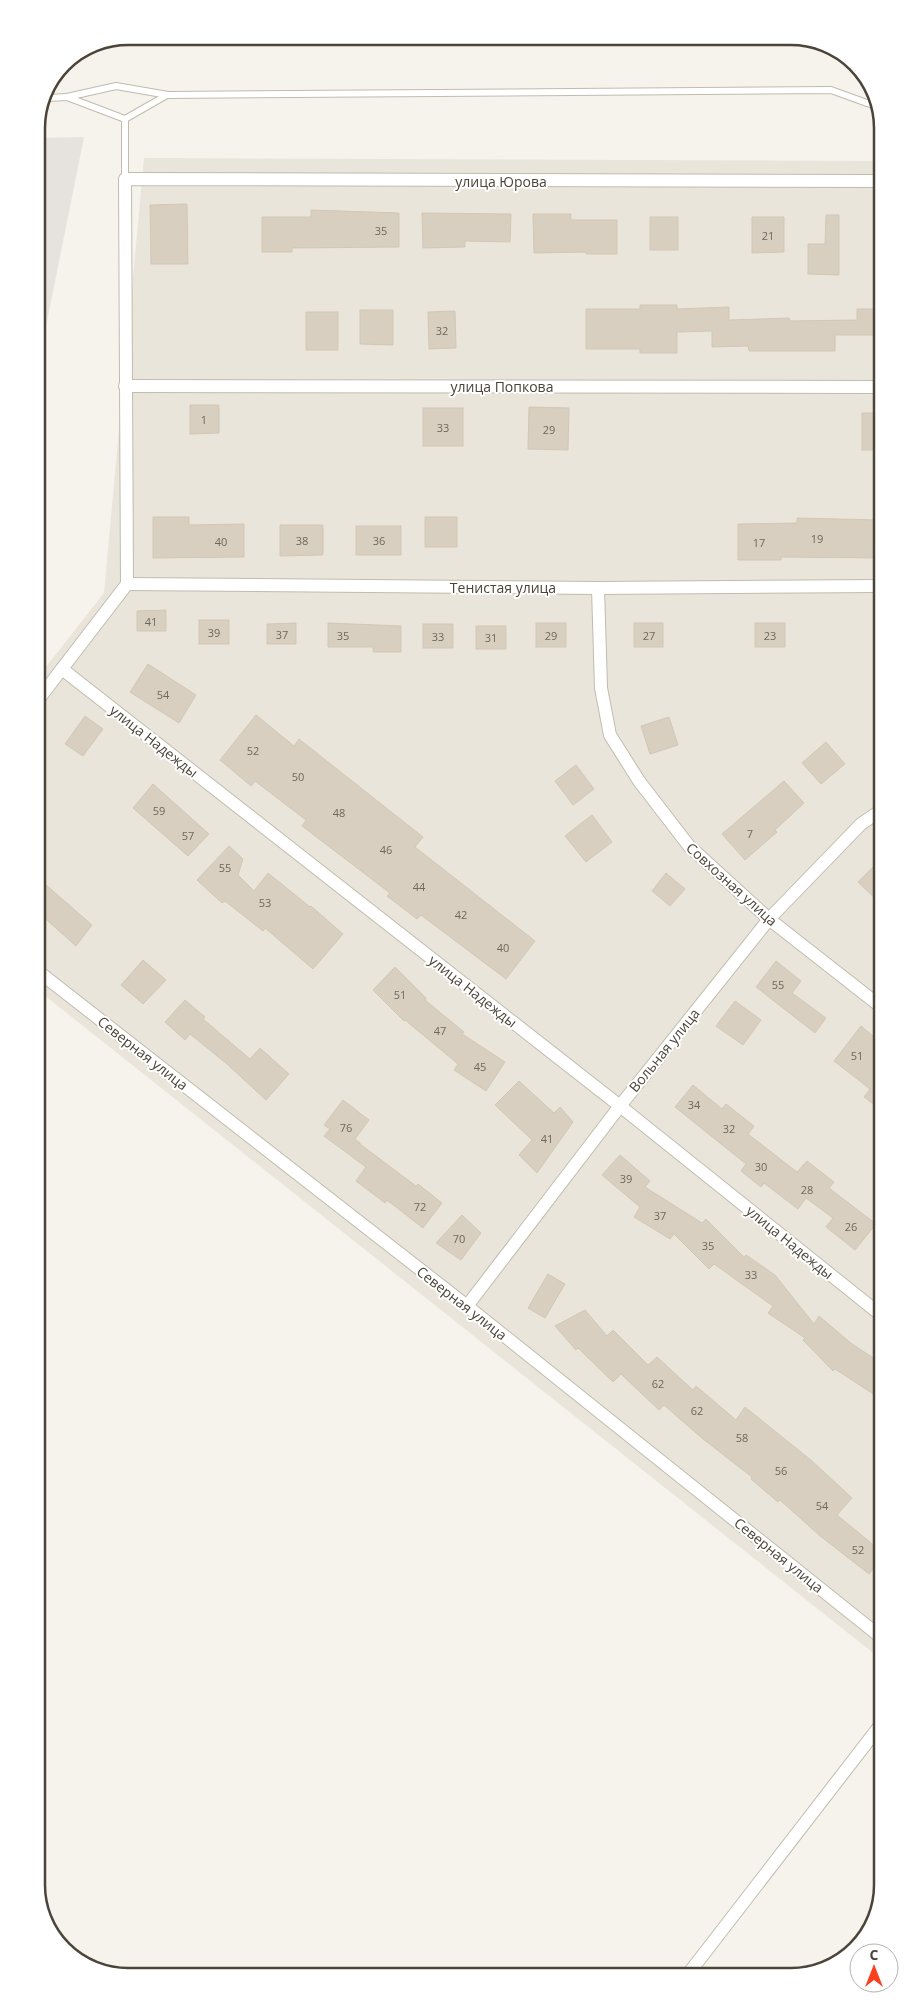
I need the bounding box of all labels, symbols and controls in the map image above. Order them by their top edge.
street label: улица Юрова [455,172,547,191]
house number: 35 [375,223,387,238]
house number: 21 [762,228,774,243]
house number: 32 [436,323,448,338]
street label: улица Попкова [451,377,553,396]
house number: 1 [201,412,207,427]
house number: 33 [437,420,449,435]
house number: 29 [543,422,555,437]
house number: 19 [811,531,823,546]
house number: 38 [296,533,308,548]
house number: 36 [373,533,385,548]
house number: 40 [215,534,227,549]
house number: 17 [753,535,765,550]
street label: Тенистая улица [450,578,556,597]
house number: 41 [145,614,157,629]
house number: 39 [208,625,220,640]
house number: 37 [276,627,288,642]
house number: 35 [337,628,349,643]
house number: 29 [545,628,557,643]
house number: 27 [643,628,655,643]
house number: 23 [764,628,776,643]
house number: 33 [432,629,444,644]
house number: 31 [485,630,497,645]
house number: 54 [157,687,170,702]
street label: улица Надежды [106,701,202,781]
house number: 52 [247,743,259,758]
house number: 50 [292,769,304,784]
house number: 59 [153,803,165,818]
house number: 48 [333,805,345,820]
house number: 7 [747,826,753,841]
house number: 57 [182,828,194,843]
street label: Совхозная улица [682,838,782,930]
house number: 46 [380,842,392,857]
house number: 55 [219,860,231,875]
house number: 44 [413,879,426,894]
house number: 53 [259,895,271,910]
house number: 42 [455,907,467,922]
house number: 40 [497,940,509,955]
street label: улица Надежды [425,951,521,1031]
house number: 55 [772,977,784,992]
house number: 51 [394,987,406,1002]
street label: Вольная улица [624,1004,704,1096]
street label: Северная улица [94,1012,192,1094]
house number: 47 [434,1023,446,1038]
house number: 51 [851,1048,863,1063]
house number: 45 [474,1059,486,1074]
house number: 34 [688,1097,701,1112]
house number: 76 [340,1120,352,1135]
house number: 32 [723,1121,735,1136]
house number: 41 [541,1131,553,1146]
house number: 30 [755,1159,767,1174]
house number: 39 [620,1171,632,1186]
house number: 28 [801,1182,813,1197]
house number: 72 [414,1199,426,1214]
street label: улица Надежды [742,1201,838,1283]
house number: 37 [654,1208,666,1223]
house number: 26 [845,1219,857,1234]
house number: 70 [453,1231,465,1246]
house number: 35 [702,1238,714,1253]
street label: Северная улица [413,1262,511,1344]
house number: 33 [745,1267,757,1282]
house number: 62 [652,1376,664,1391]
house number: 62 [691,1403,703,1418]
house number: 58 [736,1430,748,1445]
house number: 56 [775,1463,787,1478]
house number: 54 [816,1498,829,1513]
street label: Северная улица [730,1513,828,1597]
house number: 52 [852,1542,864,1557]
north arrow [849,1943,899,1993]
text: С [870,1945,879,1964]

